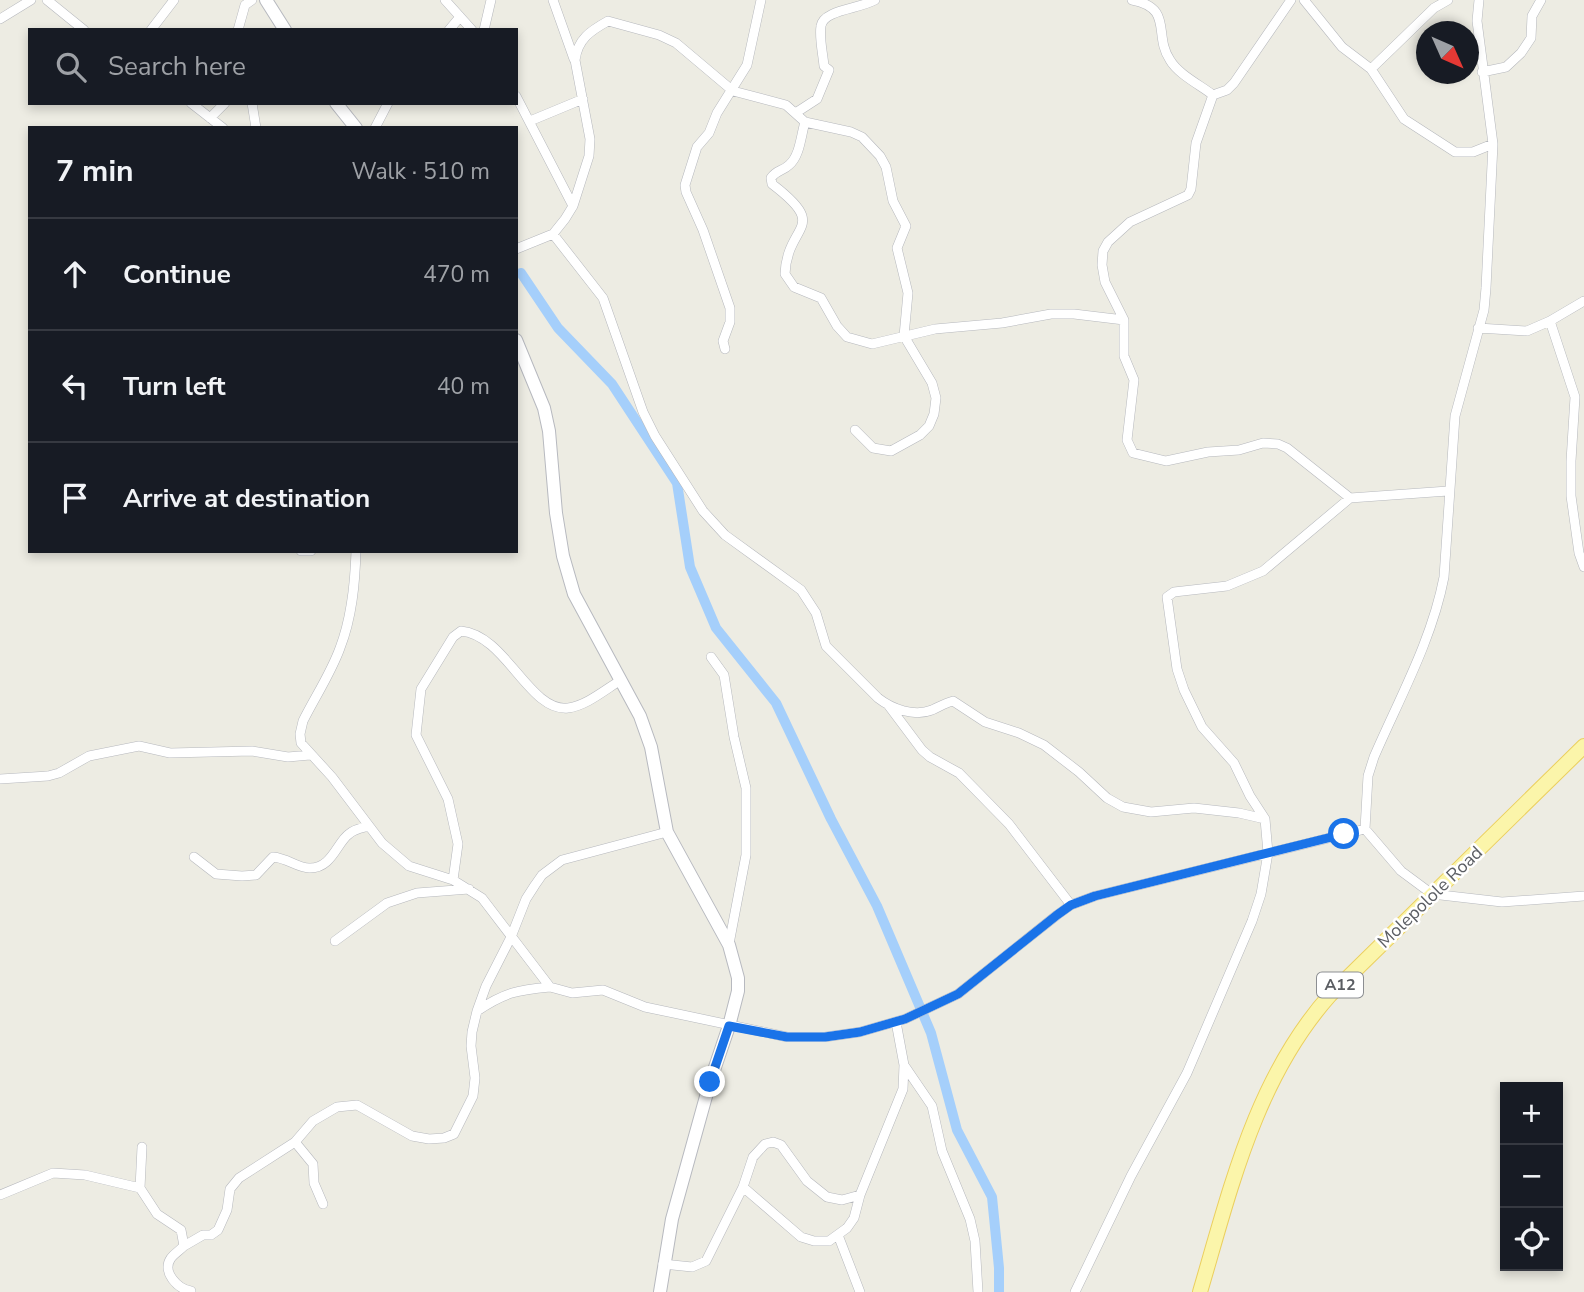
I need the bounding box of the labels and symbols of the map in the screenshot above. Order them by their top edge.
north arrow [1416,21,1479,84]
route start [1328,818,1359,849]
street label: Molepolole Road [1372,841,1488,953]
road number: A12 [1317,973,1363,998]
route end [694,1066,725,1097]

